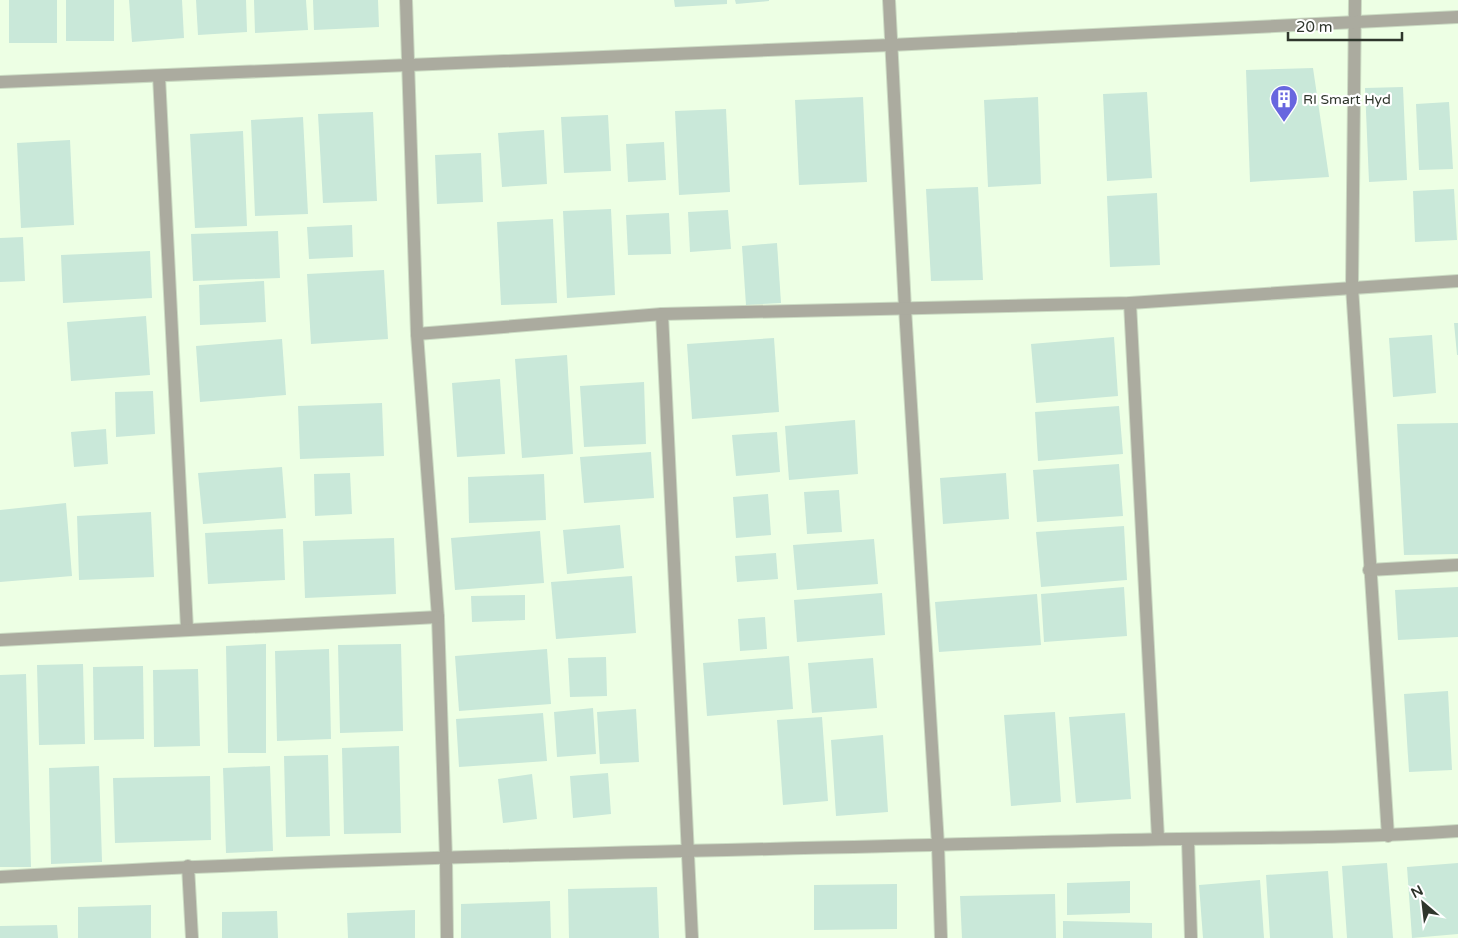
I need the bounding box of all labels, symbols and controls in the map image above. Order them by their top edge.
scale bar [1288,10,1402,42]
text: 20 m [1296,18,1333,36]
building icon: RI Smart Hyd [1269,84,1299,123]
place label: RI Smart Hyd [1303,91,1391,108]
north arrow [1398,878,1448,928]
text: N [1408,882,1426,902]

